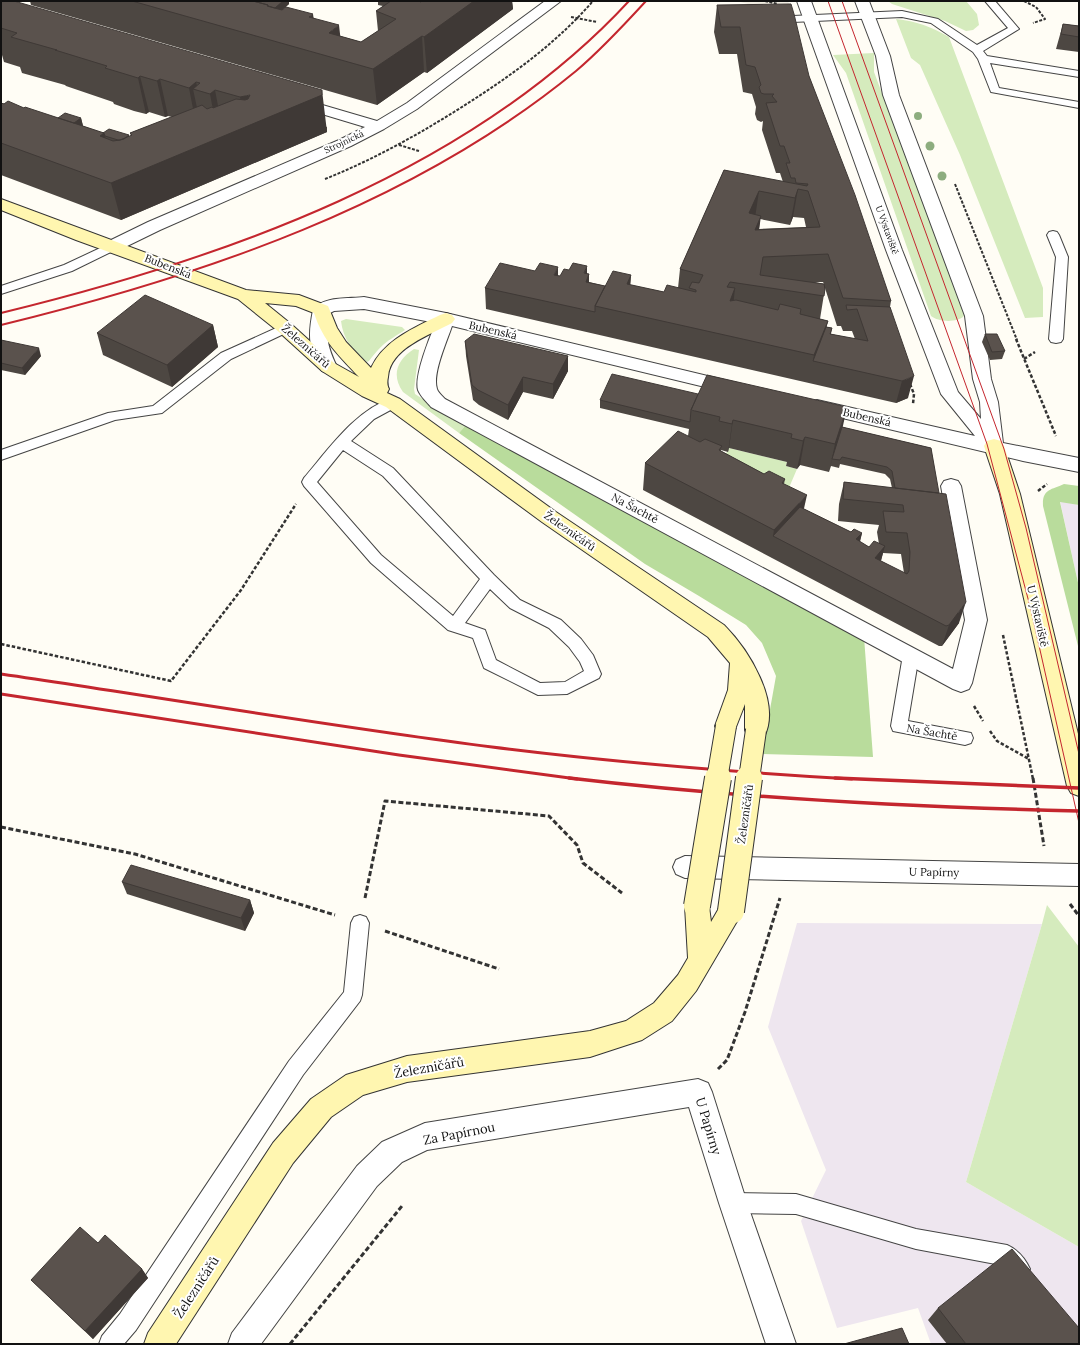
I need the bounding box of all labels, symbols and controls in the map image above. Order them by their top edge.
street label: Strojnická [322,127,366,155]
street label: U Výstaviště [874,204,901,256]
street label: Bubenská [143,251,194,281]
street label: Bubenská [468,318,519,342]
street label: Železničářů [279,321,333,371]
street label: Bubenská [842,405,893,429]
street label: Na Šachtě [609,490,661,526]
street label: Železničářů [541,508,599,554]
street label: U Výstaviště [1024,584,1052,648]
street label: Na Šachtě [905,721,959,743]
street label: Železničářů [734,783,756,845]
street label: U Papírny [909,865,959,879]
street label: Železničářů [393,1052,466,1082]
street label: U Papírny [692,1095,725,1157]
street label: Za Papírnou [422,1118,497,1149]
street label: Železničářů [169,1252,223,1322]

